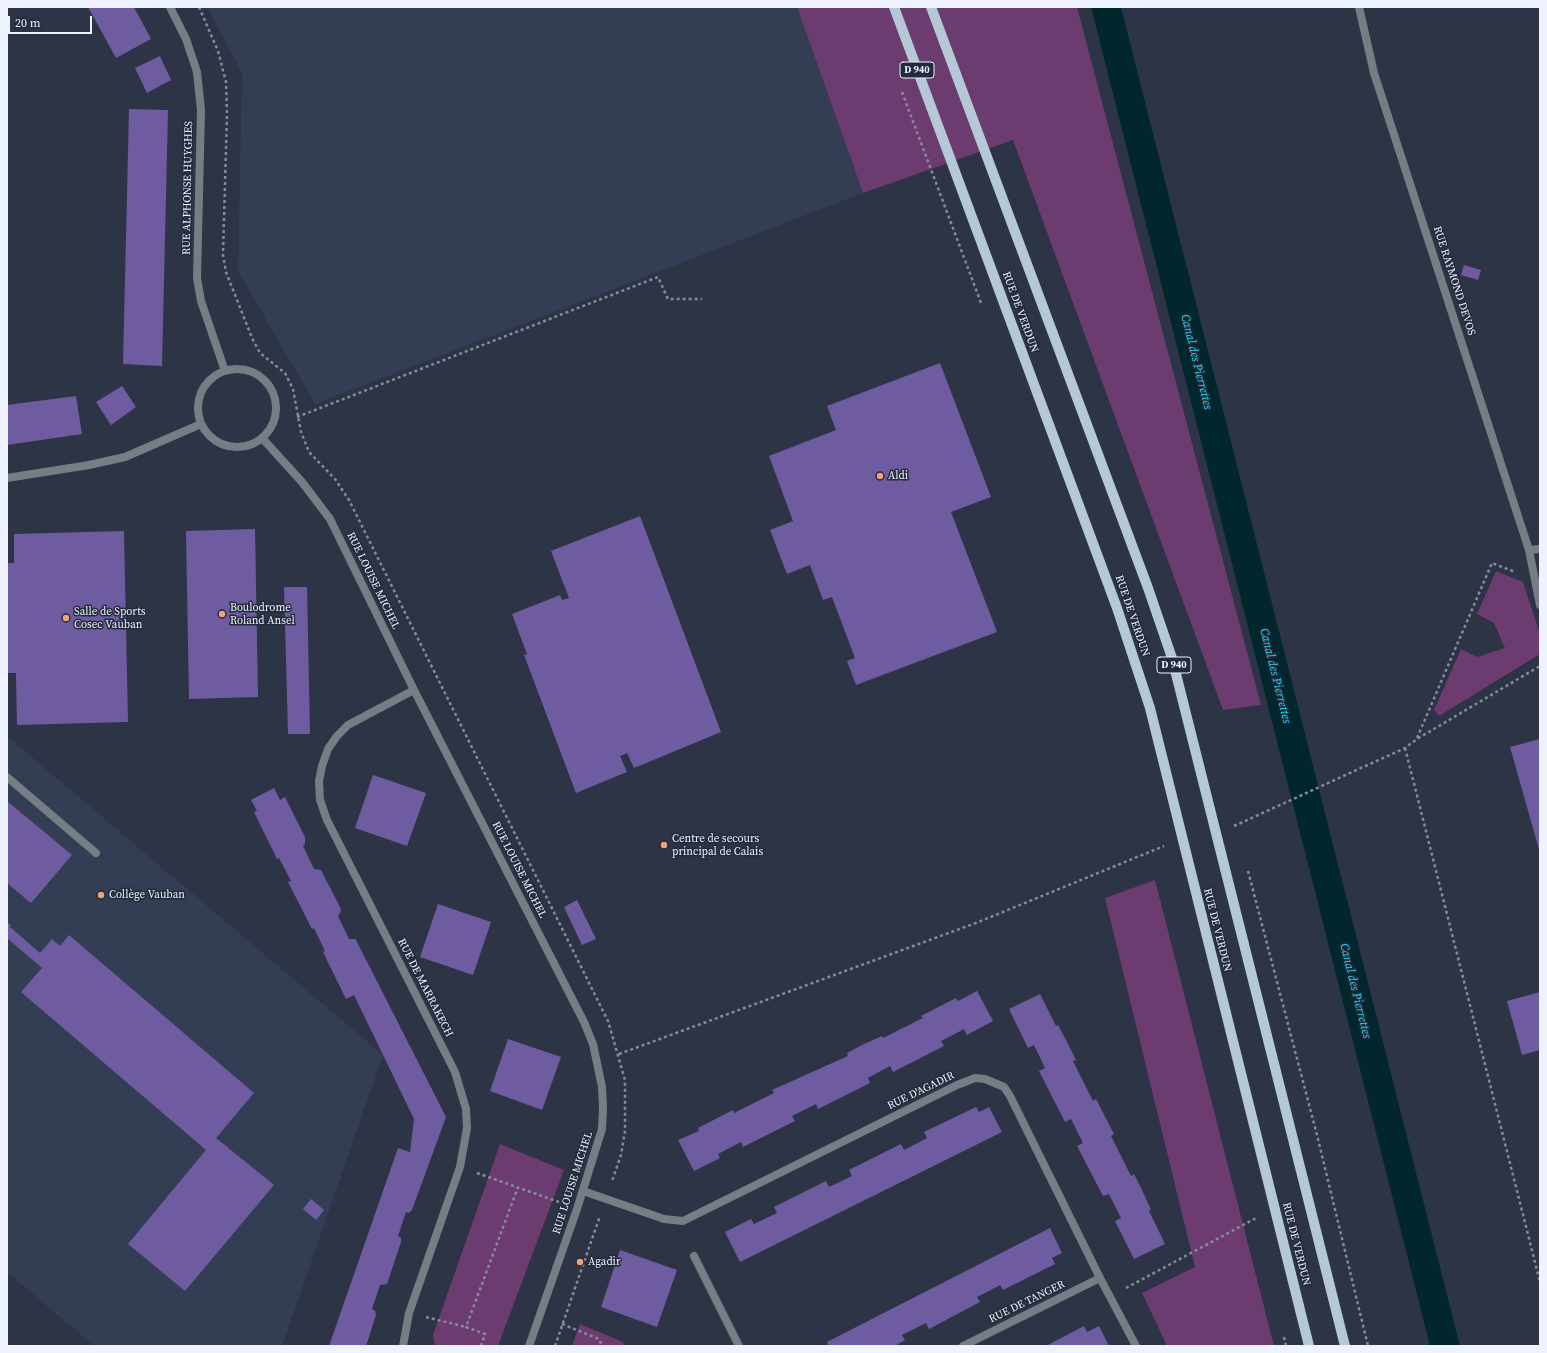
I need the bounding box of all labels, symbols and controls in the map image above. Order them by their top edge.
scale bar [10,8,94,34]
text: 20 m [15,15,41,31]
road number: D 940 [900,62,934,78]
street label: RUE ALPHONSE HUYGHES [180,121,196,255]
street label: RUE RAYMOND DEVOS [1430,225,1478,337]
street label: RUE DE VERDUN [999,270,1041,354]
water label: Canal des Pierrettes [1177,313,1215,411]
place label: Aldi [888,469,908,483]
marker: Aldi [875,471,885,481]
street label: RUE LOUISE MICHEL [344,530,402,632]
street label: RUE DE VERDUN [1112,574,1152,658]
place label: Boulodrome Roland Ansel [230,601,295,627]
place label: Salle de Sports Cosec Vauban [74,605,146,631]
marker: Boulodrome Roland Ansel [217,609,227,619]
marker: Salle de Sports Cosec Vauban [61,613,71,623]
water label: Canal des Pierrettes [1256,627,1294,725]
road number: D 940 [1157,657,1191,673]
street label: RUE LOUISE MICHEL [489,819,549,921]
place label: Centre de secours principal de Calais [672,832,763,858]
marker: Centre de secours principal de Calais [659,840,669,850]
street label: RUE DE VERDUN [1200,887,1234,973]
place label: Collège Vauban [109,888,185,902]
marker: Collège Vauban [96,890,106,900]
street label: RUE DE MARRAKECH [394,937,456,1039]
water label: Canal des Pierrettes [1336,942,1374,1040]
street label: RUE D'AGADIR [885,1069,957,1113]
street label: RUE LOUISE MICHEL [550,1130,596,1236]
street label: RUE DE VERDUN [1279,1201,1313,1287]
place label: Agadir [588,1255,621,1269]
marker: Agadir [575,1257,585,1267]
street label: RUE DE TANGER [987,1278,1067,1326]

